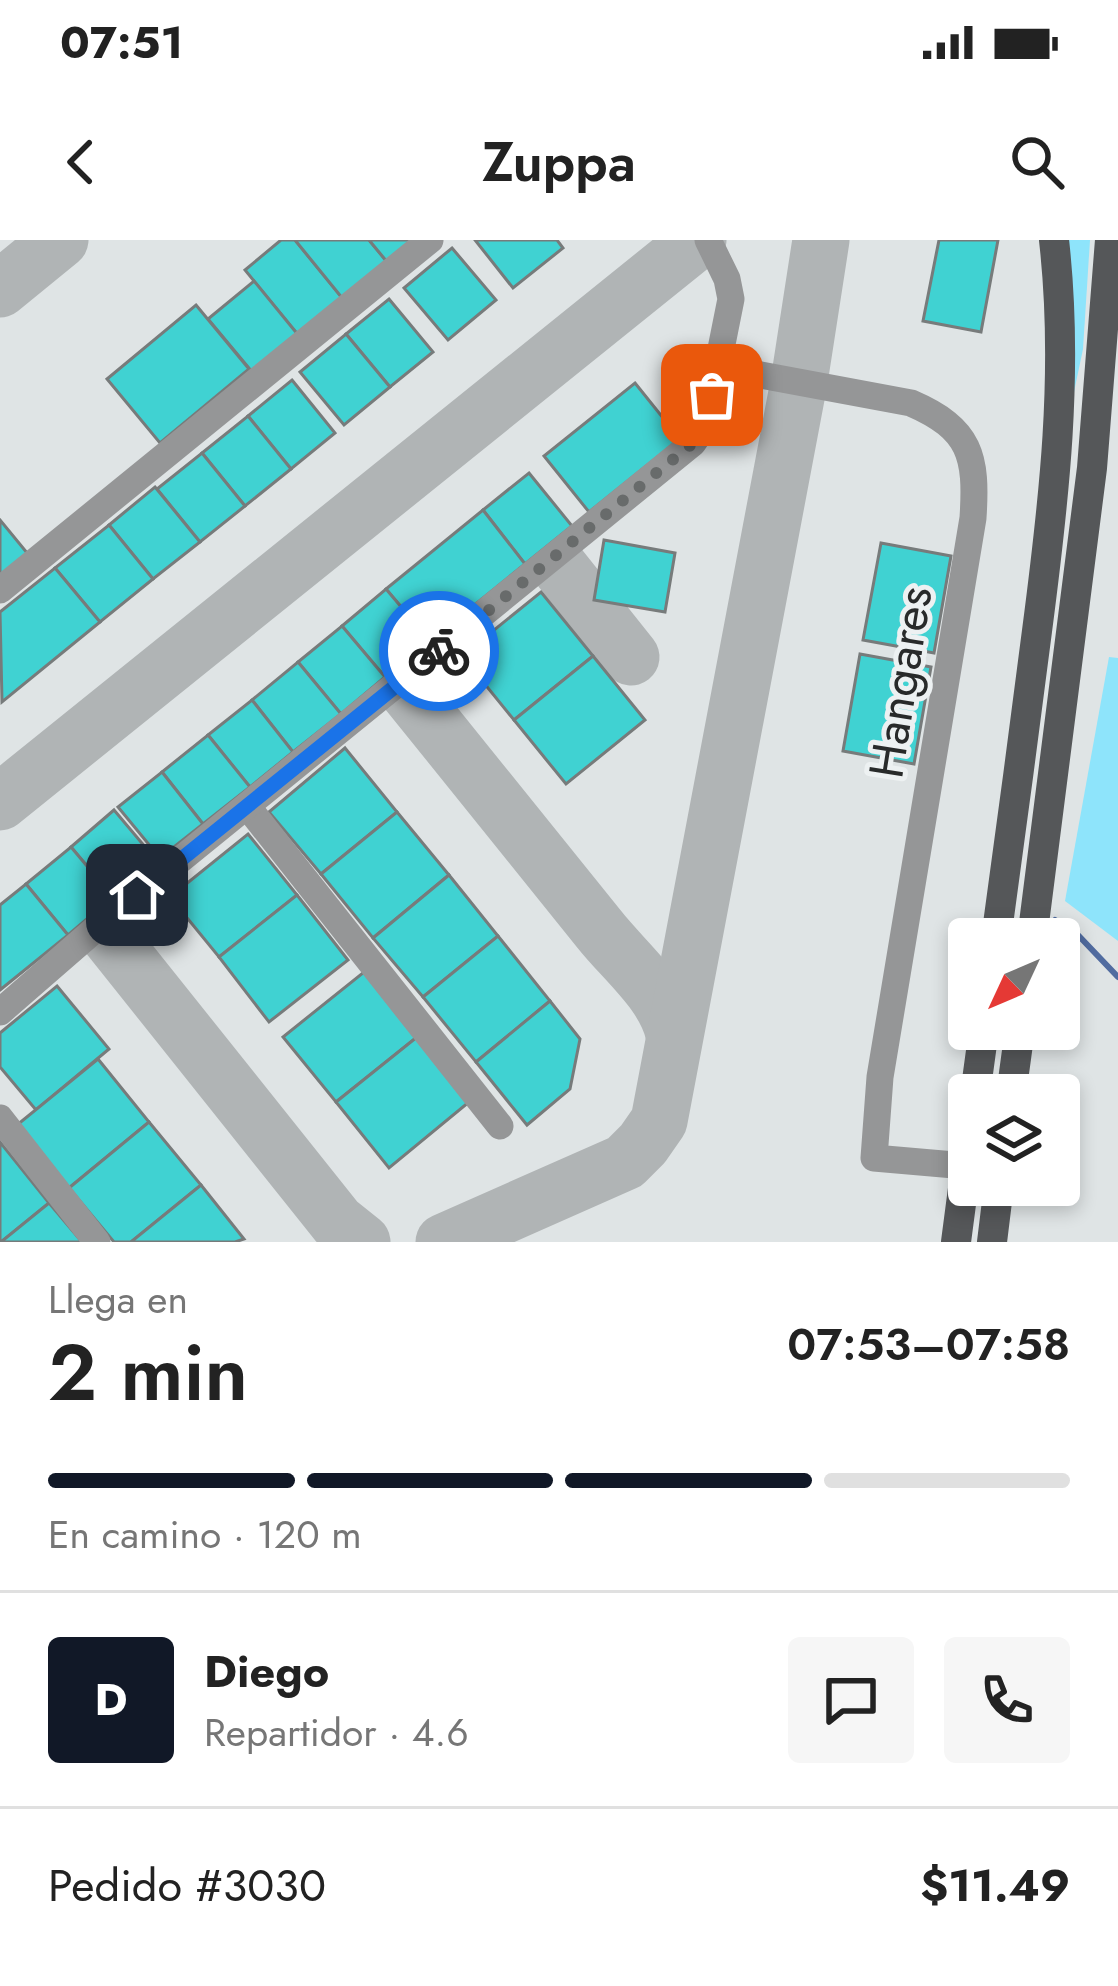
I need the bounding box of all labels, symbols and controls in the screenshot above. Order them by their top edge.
text: 07:51 [60,10,183,75]
text: Zuppa [482,123,636,201]
icon: back [48,129,114,195]
icon: search [1004,129,1070,195]
pin [661,344,763,446]
icon: bag [679,362,745,428]
street label: Hangares [851,581,950,783]
courier [379,591,499,711]
icon: bike [406,618,472,684]
pin [86,844,188,946]
icon: home [104,862,170,928]
north arrow [948,918,1080,1050]
map controls [948,918,1080,1206]
button: layers [948,1074,1080,1206]
text: Llega en [48,1271,188,1328]
text: 07:53–07:58 [787,1312,1070,1377]
text: 2 min [48,1317,248,1429]
text: En camino · 120 m [48,1506,362,1563]
button: chat [788,1637,914,1763]
button: phone [944,1637,1070,1763]
text: Diego [204,1639,329,1704]
text: D [95,1667,128,1732]
text: Repartidor · 4.6 [204,1704,469,1761]
text: Pedido #3030 [48,1853,326,1918]
text: $11.49 [920,1853,1070,1918]

